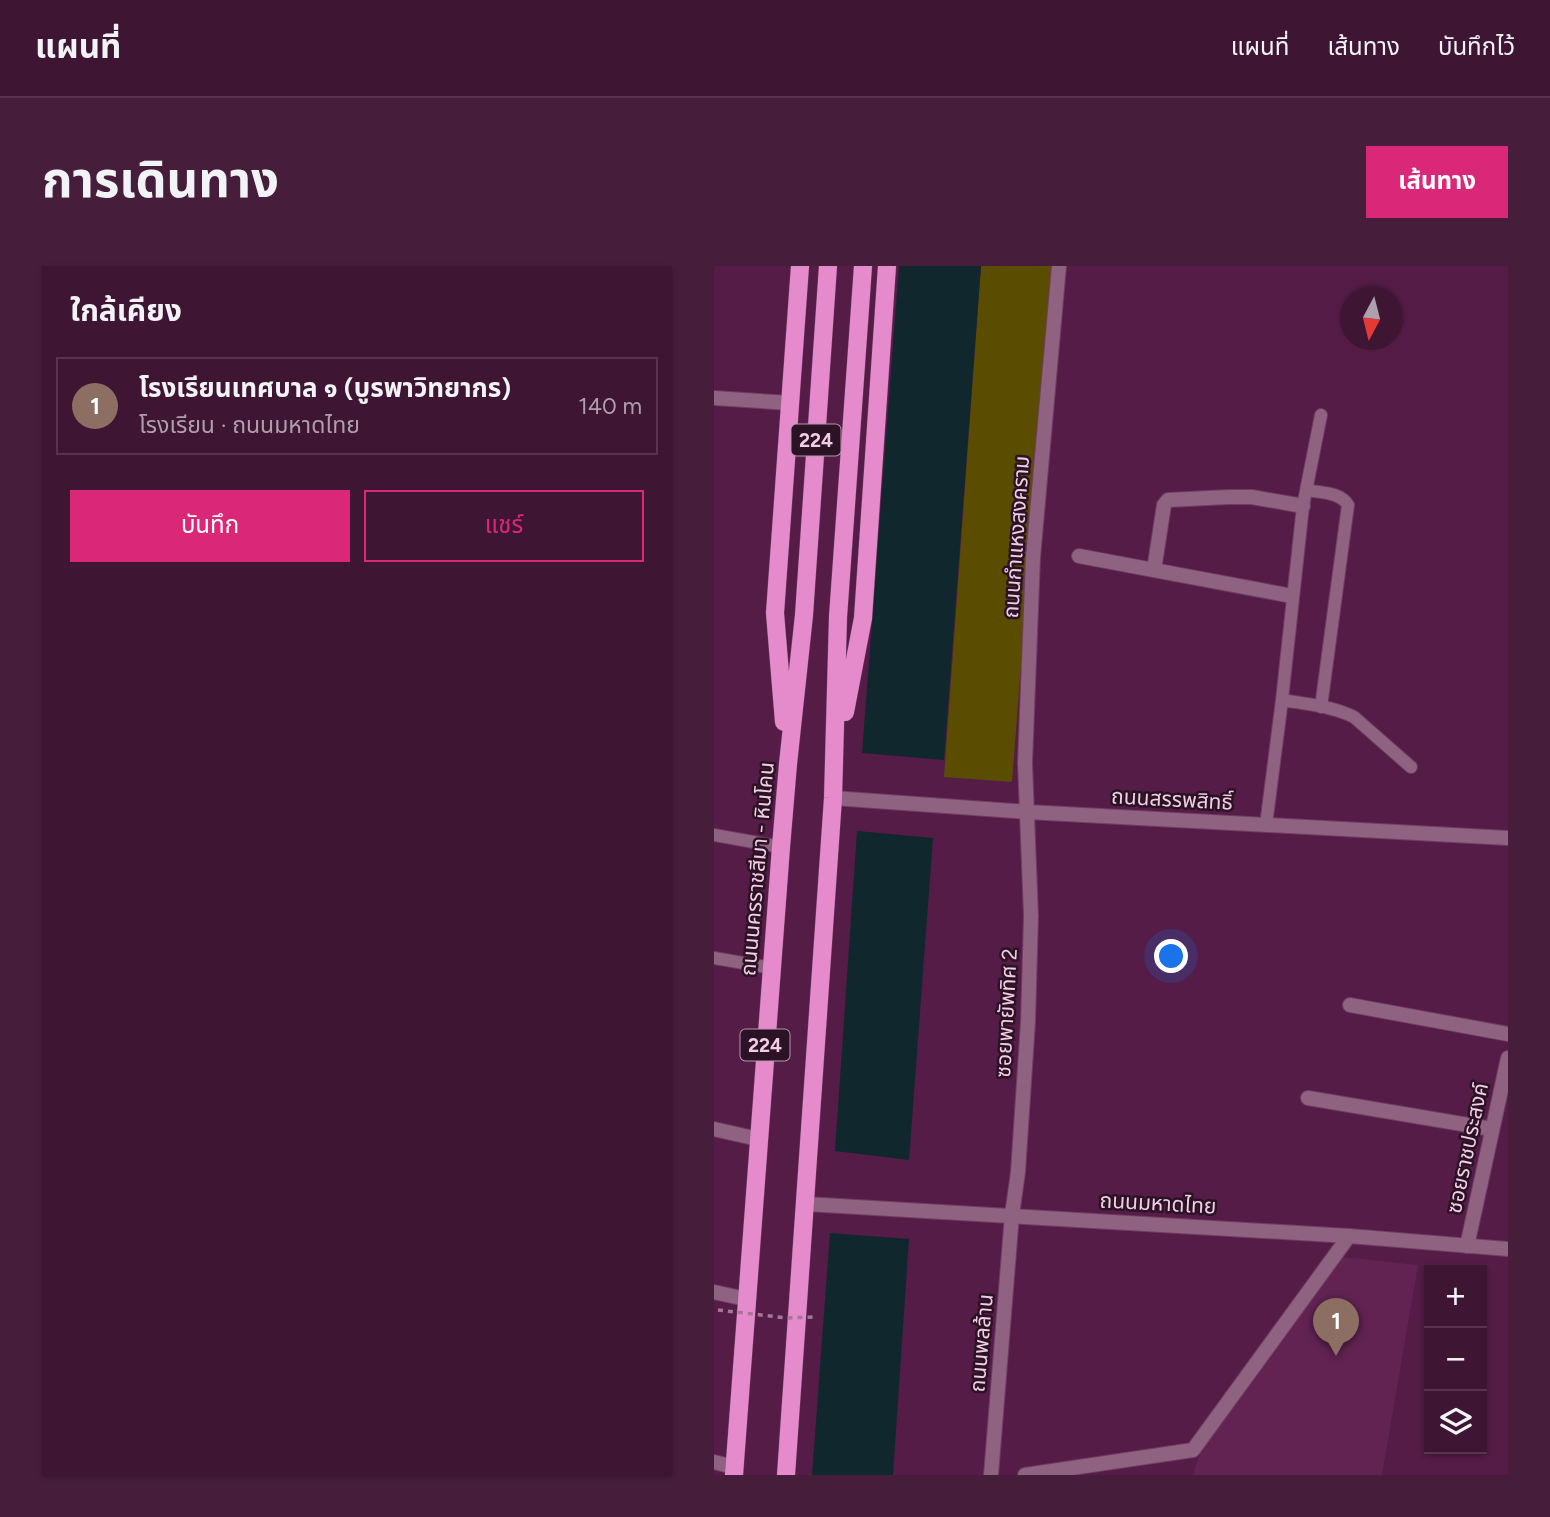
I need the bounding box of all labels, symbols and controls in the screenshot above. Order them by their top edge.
text: แผนที่ [35,27,121,66]
text: แผนที่ [1231,32,1289,61]
text: เส้นทาง [1327,32,1400,61]
text: บันทึกไว้ [1438,32,1515,61]
button: เส้นทาง [1366,146,1508,218]
text: การเดินทาง [42,150,279,209]
north arrow [1340,287,1403,350]
text: ใกล้เคียง [70,292,182,329]
text: โรงเรียนเทศบาล ๑ (บูรพาวิทยากร) [139,372,511,404]
text: 1 [90,392,100,420]
text: 140 m [578,392,642,420]
text: โรงเรียน · ถนนมหาดไทย [139,411,360,439]
road number: 224 [792,424,840,456]
street label: ถนนกำแหงสงคราม [998,455,1034,619]
button: บันทึก [70,490,350,562]
button: แชร์ [364,490,644,562]
street label: ถนนนครราชสีมา - หินโคน [735,761,779,977]
street label: ถนนสรรพสิทธิ์ [1111,783,1234,815]
your location [1154,939,1188,973]
street label: ซอยพายัพทิศ 2 [990,948,1022,1078]
road number: 224 [740,1030,790,1060]
street label: ซอยราชประสงค์ [1441,1080,1493,1216]
street label: ถนนมหาดไทย [1099,1187,1217,1219]
map controls [1424,1265,1487,1454]
button: + [1424,1265,1487,1328]
street label: ถนนพลล้าน [964,1293,998,1393]
pin: 1 [1313,1298,1359,1356]
button: − [1424,1328,1487,1391]
button: layers [1424,1391,1487,1454]

